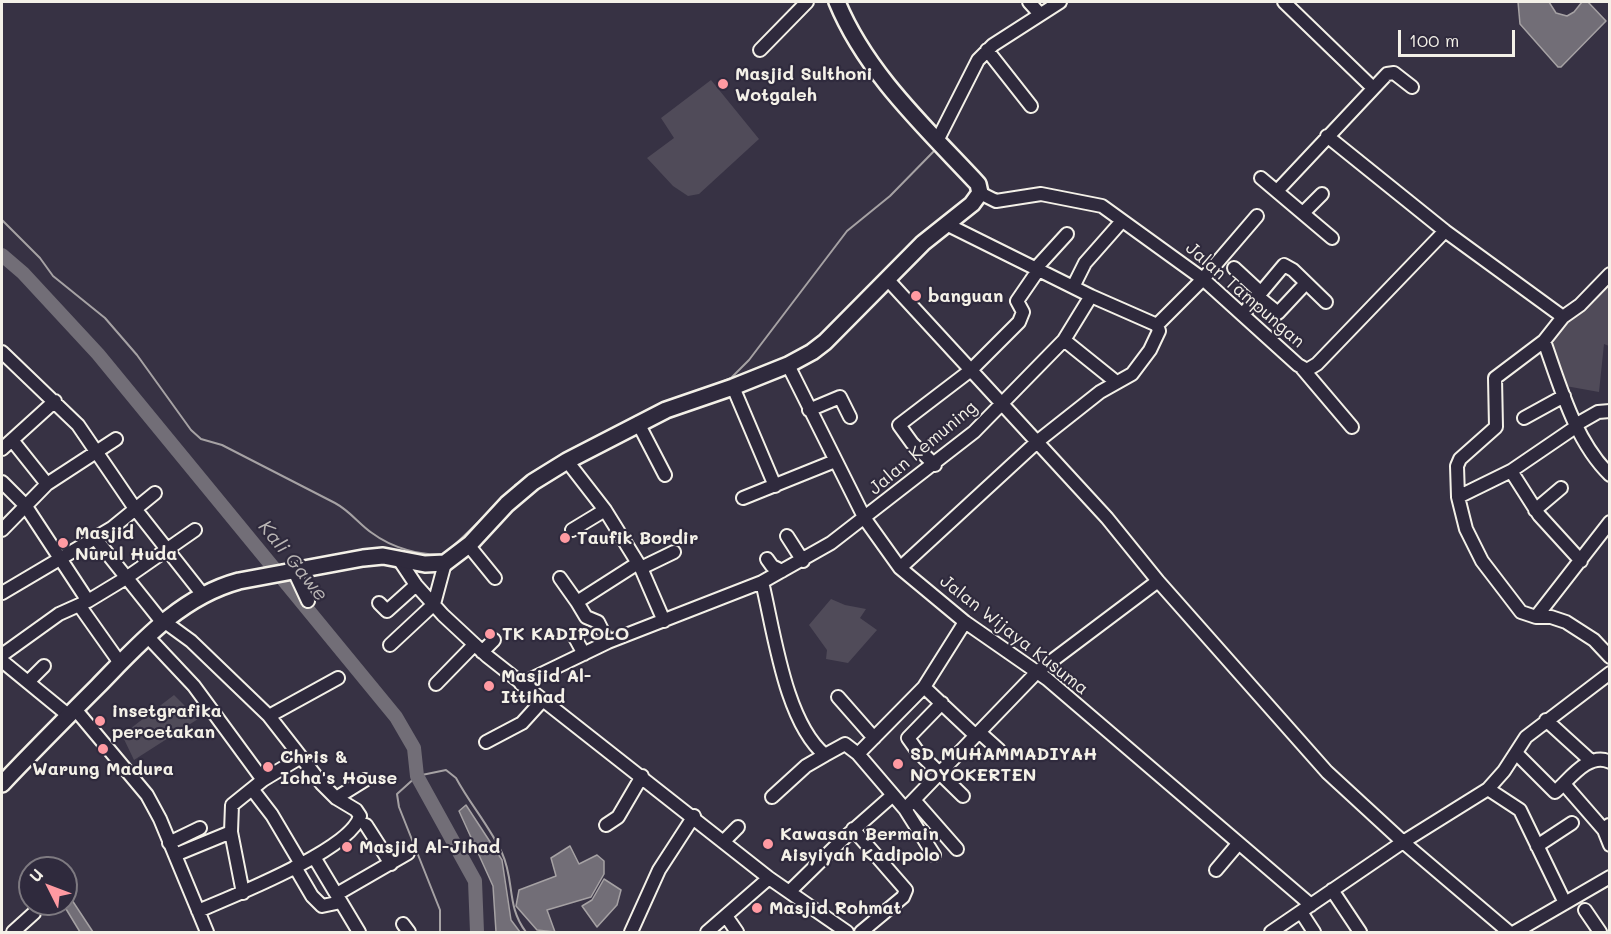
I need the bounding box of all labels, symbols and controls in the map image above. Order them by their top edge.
scale bar [1401,18,1518,56]
text: 100 m [1409,28,1459,52]
place label: Masjid Sulthoni Wotgaleh [735,63,873,106]
marker: Masjid Sulthoni Wotgaleh [716,77,730,91]
street label: Jalan Tampungan [1181,237,1309,353]
place label: banguan [928,285,1003,307]
marker: banguan [909,289,923,303]
street label: Jalan Kemuning [864,396,982,500]
water label: Kali Gawe [253,516,333,606]
place label: Masjid Nurul Huda [75,522,177,564]
place label: Taufik Bordir [577,527,698,549]
marker: Taufik Bordir [558,531,572,545]
marker: Masjid Nurul Huda [56,536,70,550]
street label: Jalan Wijaya Kusuma [935,570,1093,700]
place label: TK KADIPOLO [502,623,629,645]
marker: TK KADIPOLO [483,627,497,641]
place label: Masjid Al- Ittihad [501,665,591,708]
marker: Masjid Al- Ittihad [482,679,496,693]
place label: insetgrafika percetakan [112,700,222,742]
marker: insetgrafika percetakan [93,714,107,728]
marker: Warung Madura [96,742,110,756]
place label: SD MUHAMMADIYAH NOYOKERTEN [910,743,1098,786]
place label: Chris & Icha's House [280,746,397,789]
marker: SD MUHAMMADIYAH NOYOKERTEN [891,757,905,771]
place label: Warung Madura [32,758,174,780]
marker: Chris & Icha's House [261,760,275,774]
place label: Kawasan Bermain Aisyiyah Kadipolo [780,823,940,866]
place label: Masjid Al-Jihad [359,836,500,858]
marker: Kawasan Bermain Aisyiyah Kadipolo [761,837,775,851]
marker: Masjid Al-Jihad [340,840,354,854]
north arrow [18,856,78,916]
text: U [24,864,47,886]
place label: Masjid Rohmat [769,897,902,919]
marker: Masjid Rohmat [750,901,764,915]

